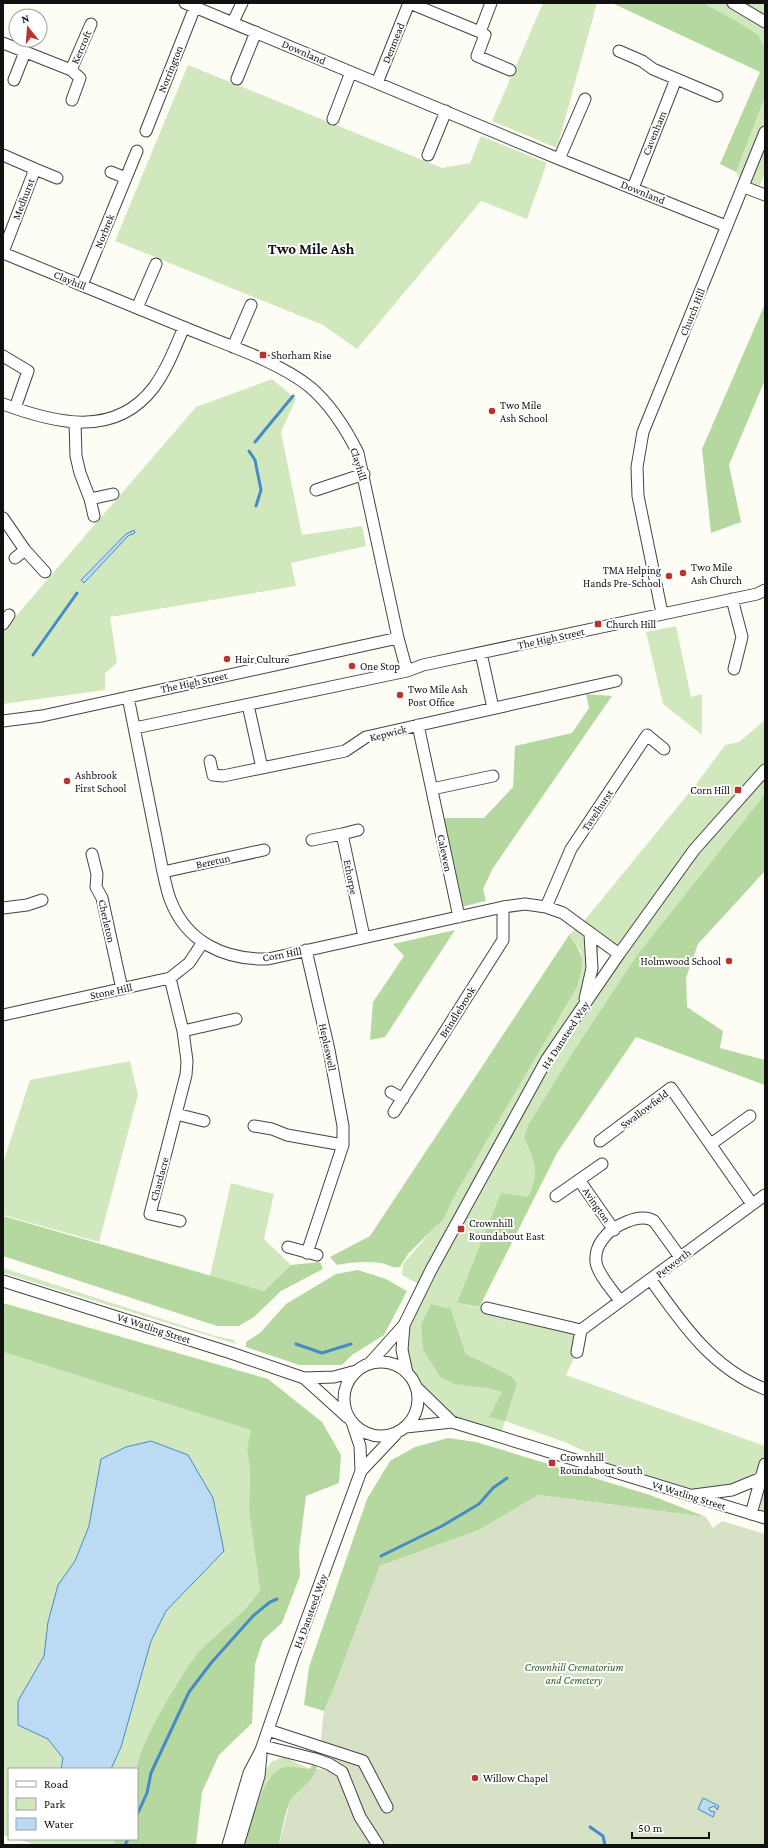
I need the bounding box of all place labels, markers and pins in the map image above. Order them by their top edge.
place label: Shorham Rise [271,349,332,361]
marker: Shorham Rise [258,350,268,360]
place label: Two Mile Ash School [500,399,548,424]
marker: Two Mile Ash School [487,406,497,416]
place label: Two Mile Ash Church [691,561,742,586]
place label: TMA Helping Hands Pre-School [583,564,662,589]
marker: Two Mile Ash Church [678,568,688,578]
marker: TMA Helping Hands Pre-School [664,571,674,581]
place label: Church Hill [606,618,656,630]
marker: Church Hill [593,619,603,629]
place label: Hair Culture [235,653,289,665]
marker: Hair Culture [222,654,232,664]
place label: One Stop [360,660,400,673]
marker: One Stop [347,661,357,671]
place label: Two Mile Ash Post Office [408,683,468,708]
marker: Two Mile Ash Post Office [395,690,405,700]
place label: Ashbrook First School [75,769,127,794]
marker: Ashbrook First School [62,776,72,786]
place label: Corn Hill [690,784,730,796]
marker: Corn Hill [733,785,743,795]
place label: Holmwood School [640,955,721,967]
marker: Holmwood School [724,956,734,966]
place label: Crownhill Roundabout East [469,1217,545,1242]
marker: Crownhill Roundabout East [456,1224,466,1234]
place label: Crownhill Roundabout South [560,1451,643,1476]
marker: Crownhill Roundabout South [547,1458,557,1468]
place label: Willow Chapel [483,1772,548,1785]
marker: Willow Chapel [470,1773,480,1783]

